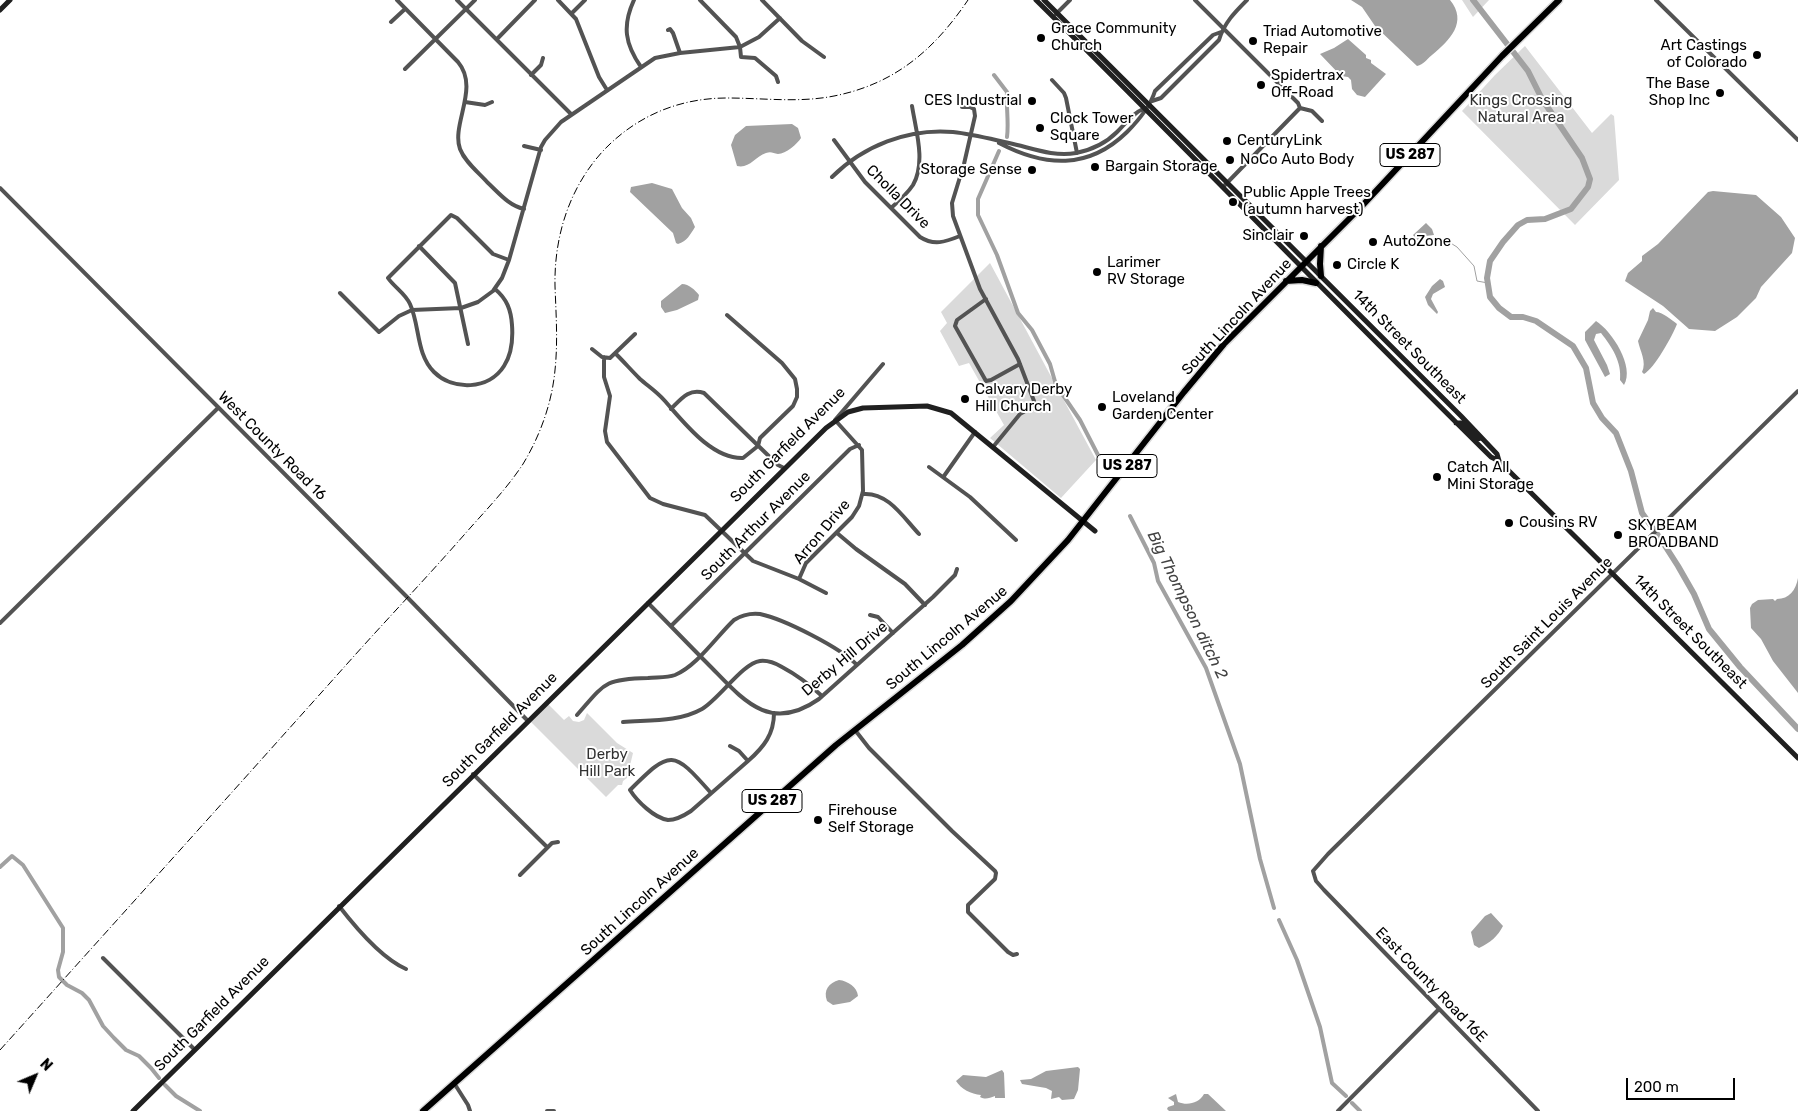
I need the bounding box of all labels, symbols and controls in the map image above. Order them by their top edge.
place label: Grace Community Church [1051,20,1177,55]
place label: Triad Automotive Repair [1263,23,1382,58]
marker: Grace Community Church [1035,32,1047,44]
marker: Triad Automotive Repair [1247,35,1259,47]
place label: Art Castings of Colorado [1661,37,1747,72]
marker: Art Castings of Colorado [1751,49,1763,61]
place label: Spidertrax Off-Road [1271,67,1344,102]
place label: The Base Shop Inc [1646,75,1710,110]
marker: Spidertrax Off-Road [1255,79,1267,91]
marker: The Base Shop Inc [1714,87,1726,99]
place label: CES Industrial [924,92,1022,110]
park label: Kings Crossing Natural Area [1469,92,1573,127]
marker: CES Industrial [1026,95,1038,107]
place label: Clock Tower Square [1050,110,1134,145]
marker: Clock Tower Square [1034,122,1046,134]
place label: CenturyLink [1237,132,1322,150]
marker: CenturyLink [1221,135,1233,147]
road number: US 287 [1380,144,1440,166]
place label: NoCo Auto Body [1240,151,1354,169]
marker: NoCo Auto Body [1224,154,1236,166]
place label: Bargain Storage [1105,158,1217,176]
street label: Cholla Drive [862,161,934,233]
place label: Storage Sense [920,161,1022,179]
marker: Bargain Storage [1089,161,1101,173]
marker: Storage Sense [1026,164,1038,176]
place label: Public Apple Trees (autumn harvest) [1243,184,1371,219]
marker: Public Apple Trees (autumn harvest) [1227,196,1239,208]
place label: Sinclair [1242,227,1294,245]
marker: Sinclair [1298,230,1310,242]
place label: AutoZone [1383,233,1451,251]
marker: AutoZone [1367,236,1379,248]
place label: Larimer RV Storage [1107,254,1185,289]
street label: South Lincoln Avenue [1178,255,1296,379]
place label: Circle K [1347,256,1399,274]
marker: Circle K [1331,259,1343,271]
marker: Larimer RV Storage [1091,266,1103,278]
street label: 14th Street Southeast [1348,286,1470,408]
place label: Calvary Derby Hill Church [975,381,1072,416]
street label: South Garfield Avenue [727,384,849,506]
street label: West County Road 16 [214,388,330,504]
place label: Loveland Garden Center [1112,389,1213,424]
marker: Calvary Derby Hill Church [959,393,971,405]
marker: Loveland Garden Center [1096,401,1108,413]
road number: US 287 [1097,454,1157,478]
place label: Catch All Mini Storage [1447,459,1534,494]
street label: South Arthur Avenue [698,468,814,584]
marker: Catch All Mini Storage [1431,471,1443,483]
street label: Arron Drive [790,496,854,568]
place label: Cousins RV [1519,514,1598,532]
marker: Cousins RV [1503,517,1515,529]
place label: SKYBEAM BROADBAND [1628,517,1719,552]
water label: Big Thompson ditch 2 [1143,528,1231,682]
marker: SKYBEAM BROADBAND [1612,529,1624,541]
street label: South Saint Louis Avenue [1477,553,1617,693]
street label: 14th Street Southeast [1629,571,1751,693]
street label: South Lincoln Avenue [883,582,1011,694]
street label: Derby Hill Drive [798,618,892,700]
street label: South Garfield Avenue [439,669,561,791]
park label: Derby Hill Park [579,746,635,781]
road number: US 287 [742,789,802,812]
place label: Firehouse Self Storage [828,802,914,837]
marker: Firehouse Self Storage [812,814,824,826]
street label: South Lincoln Avenue [577,844,703,960]
street label: East County Road 16E [1371,924,1491,1046]
street label: South Garfield Avenue [151,953,273,1075]
north arrow [10,1051,60,1101]
text: N [36,1055,56,1075]
scale bar [1628,1068,1737,1100]
text: 200 m [1634,1078,1679,1096]

